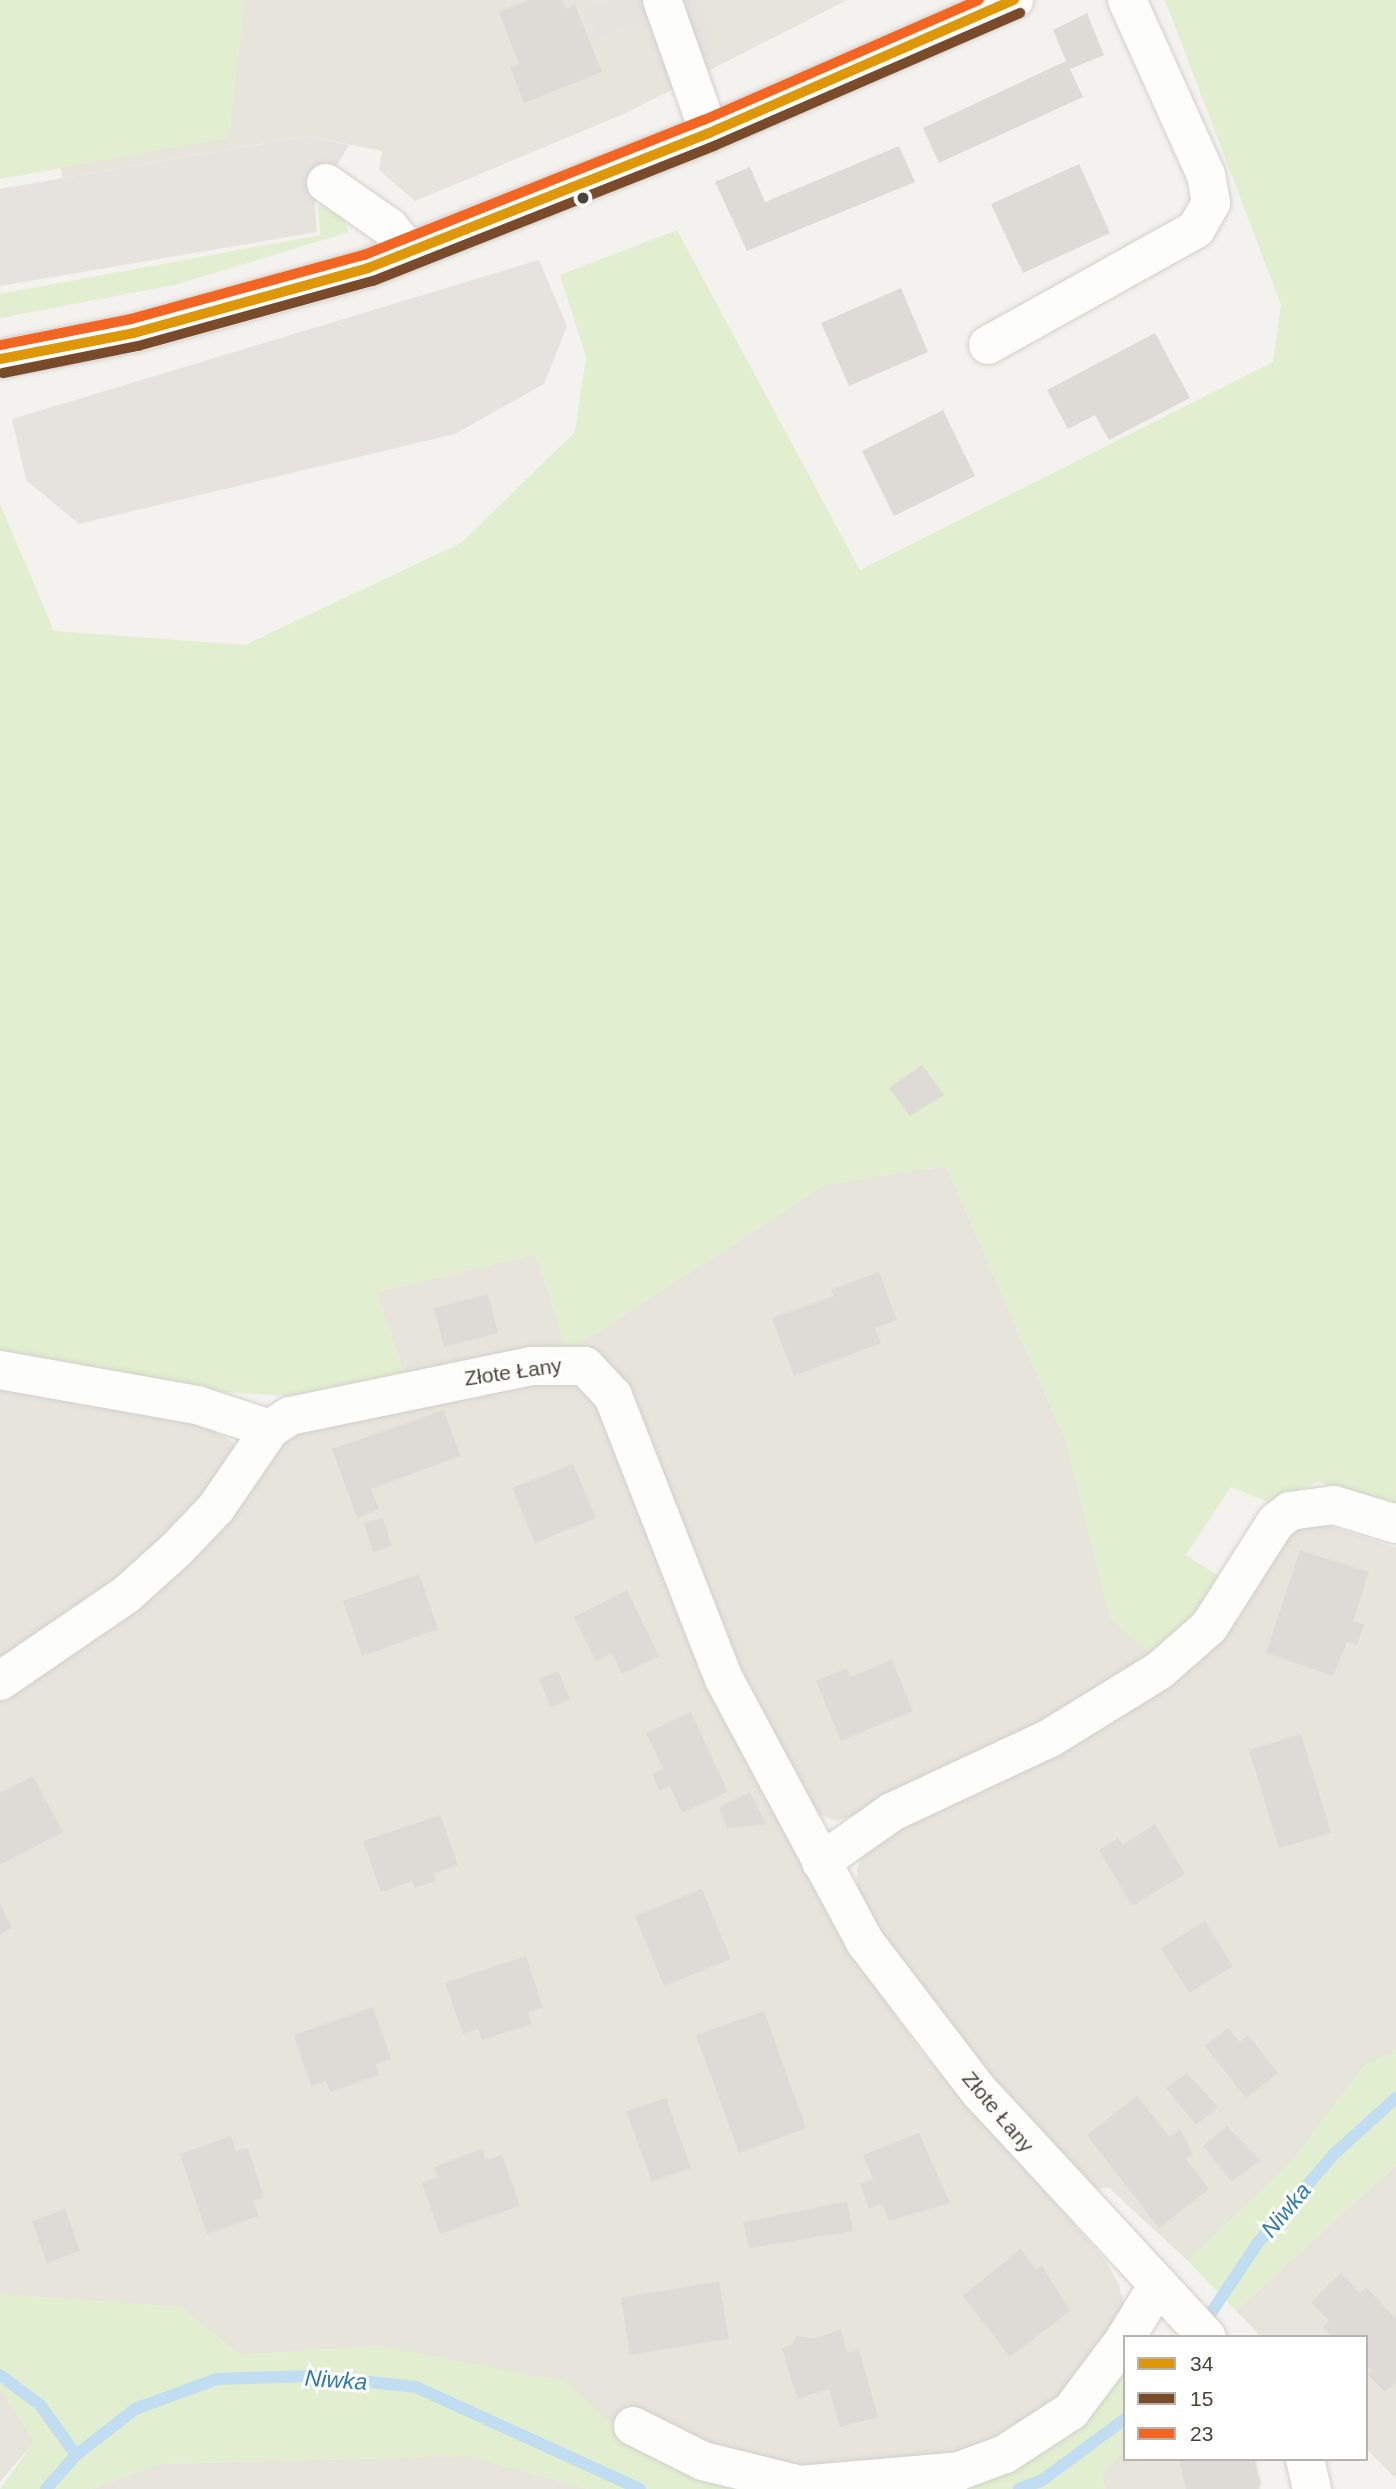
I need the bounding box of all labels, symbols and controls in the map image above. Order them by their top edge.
unlabelled marker [576,191,590,205]
street label: Złote Łany [463,1353,563,1391]
street label: Złote Łany [957,2066,1039,2158]
water label: Niwka [1255,2177,1317,2243]
legend [1123,2335,1368,2461]
text: 34 [1190,2352,1213,2375]
water label: Niwka [304,2364,368,2396]
text: 15 [1190,2387,1213,2410]
text: 23 [1190,2422,1213,2445]

